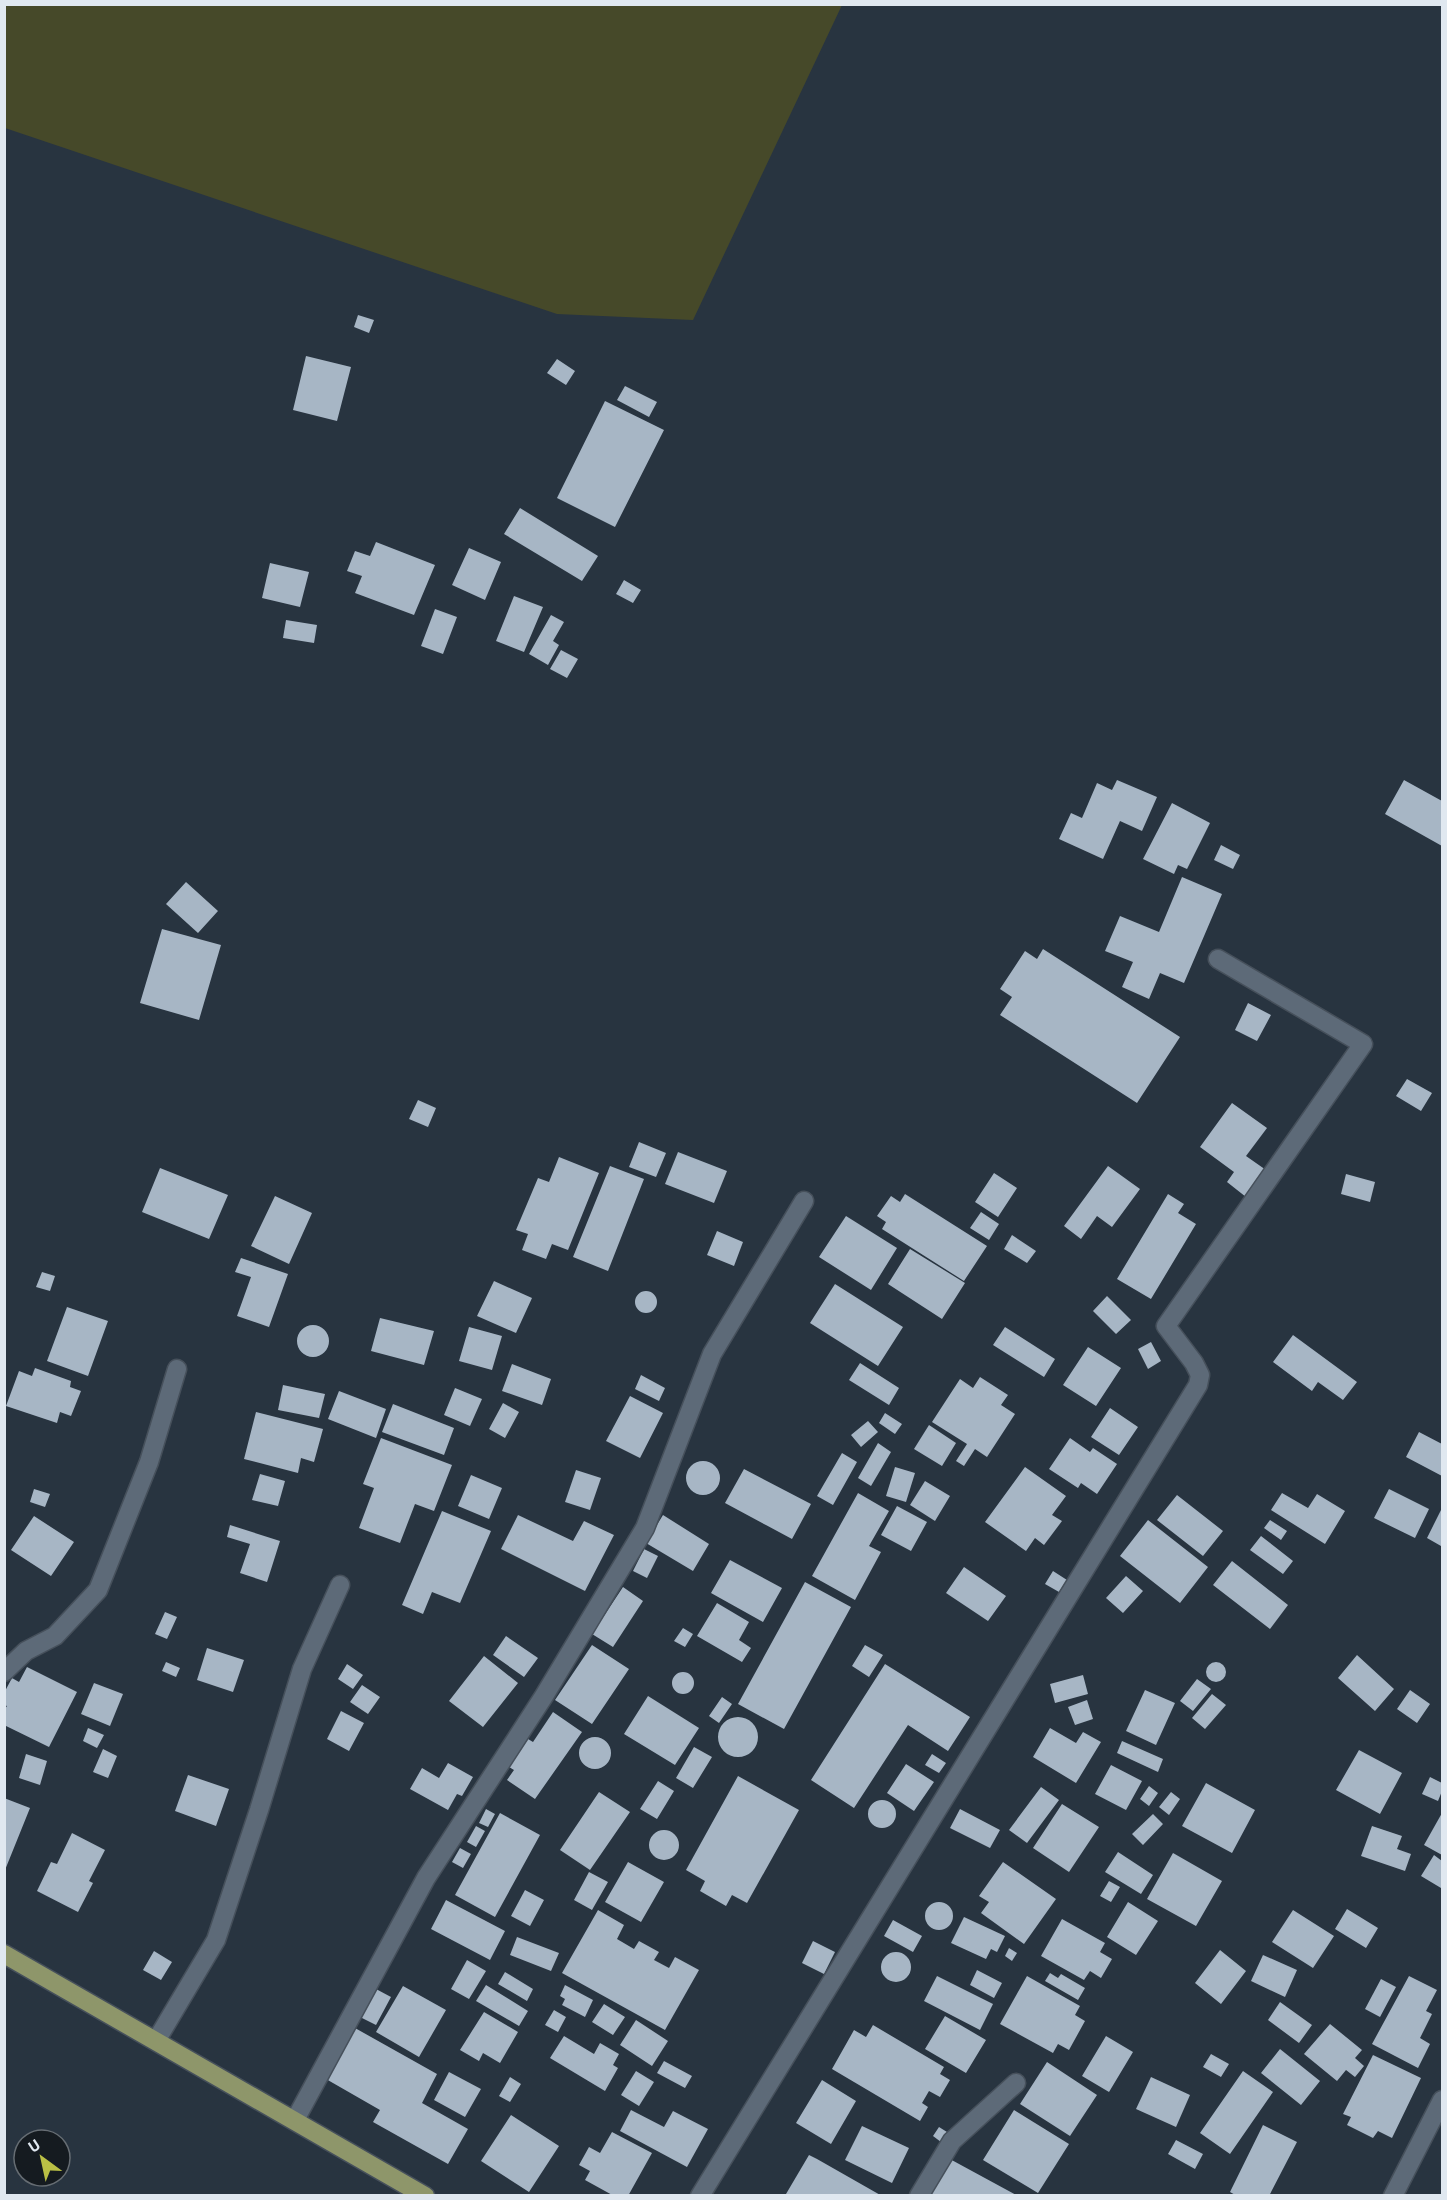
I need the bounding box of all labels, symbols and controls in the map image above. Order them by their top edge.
north arrow [12,2128,72,2188]
text: U [23,2133,45,2158]

